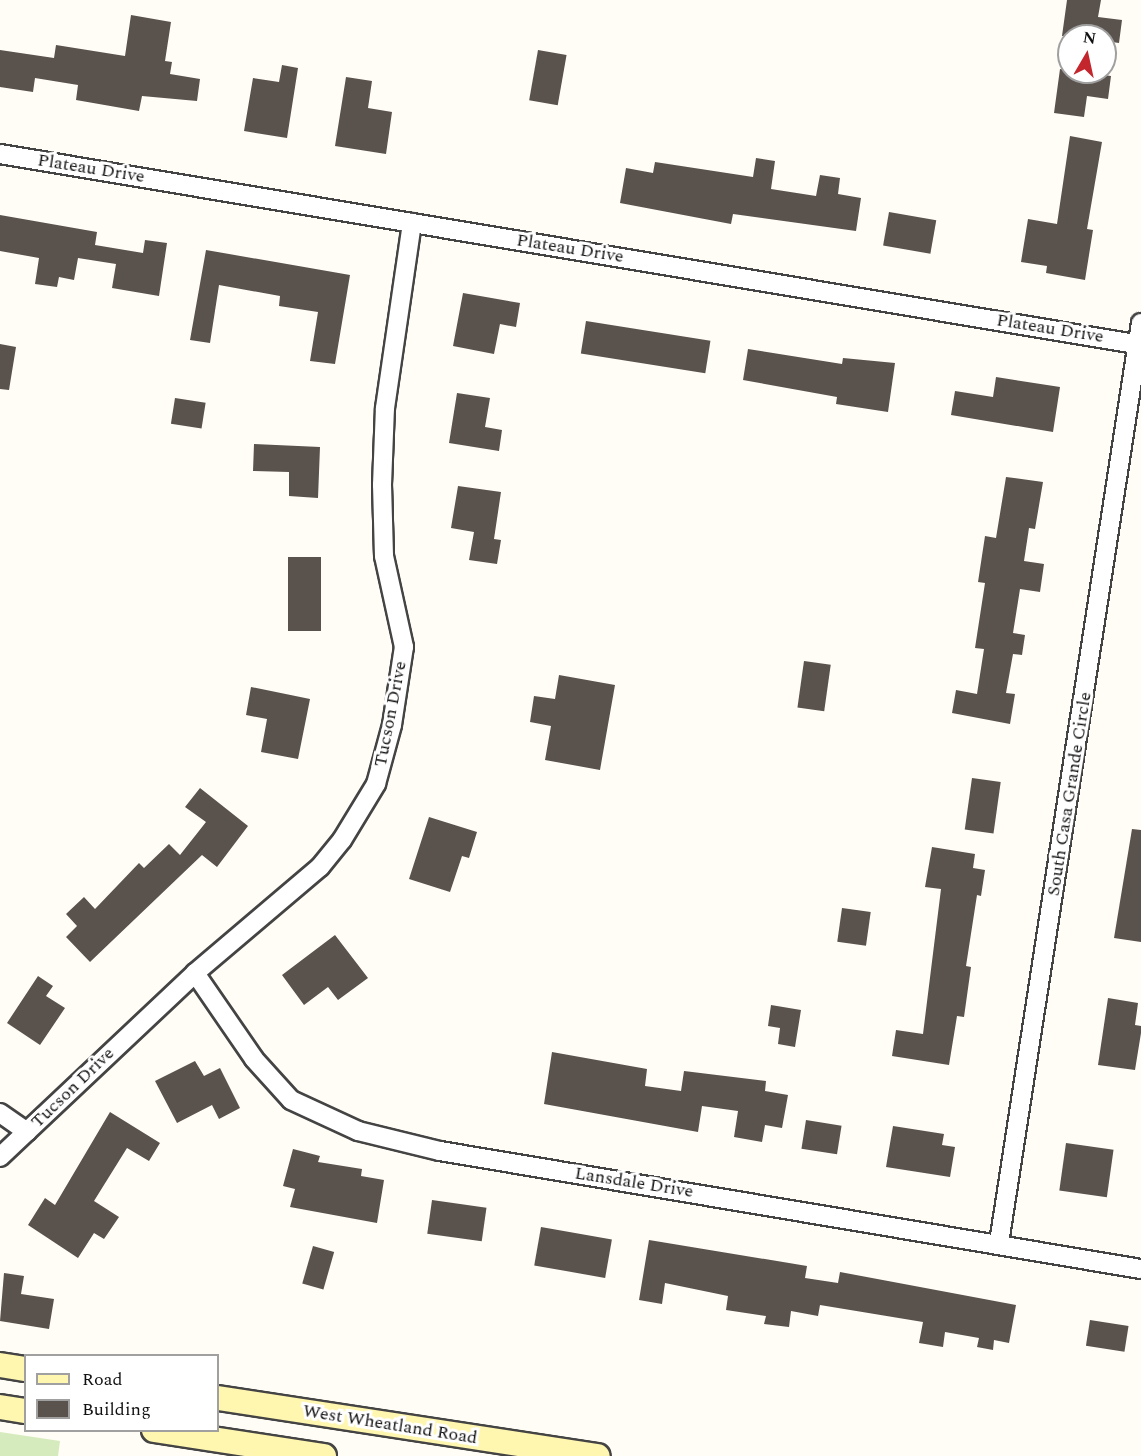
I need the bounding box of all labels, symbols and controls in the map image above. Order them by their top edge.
north arrow [1057,24,1117,84]
text: N [1081,25,1098,51]
street label: Plateau Drive [36,150,146,188]
street label: Plateau Drive [515,230,625,268]
street label: Plateau Drive [995,310,1105,348]
street label: Tucson Drive [370,659,412,769]
street label: South Casa Grande Circle [1043,690,1097,898]
street label: Tucson Drive [27,1043,119,1133]
street label: Lansdale Drive [573,1163,695,1203]
legend [24,1354,219,1432]
text: Road [82,1366,123,1393]
text: Building [82,1396,151,1423]
street label: West Wheatland Road [301,1401,479,1449]

